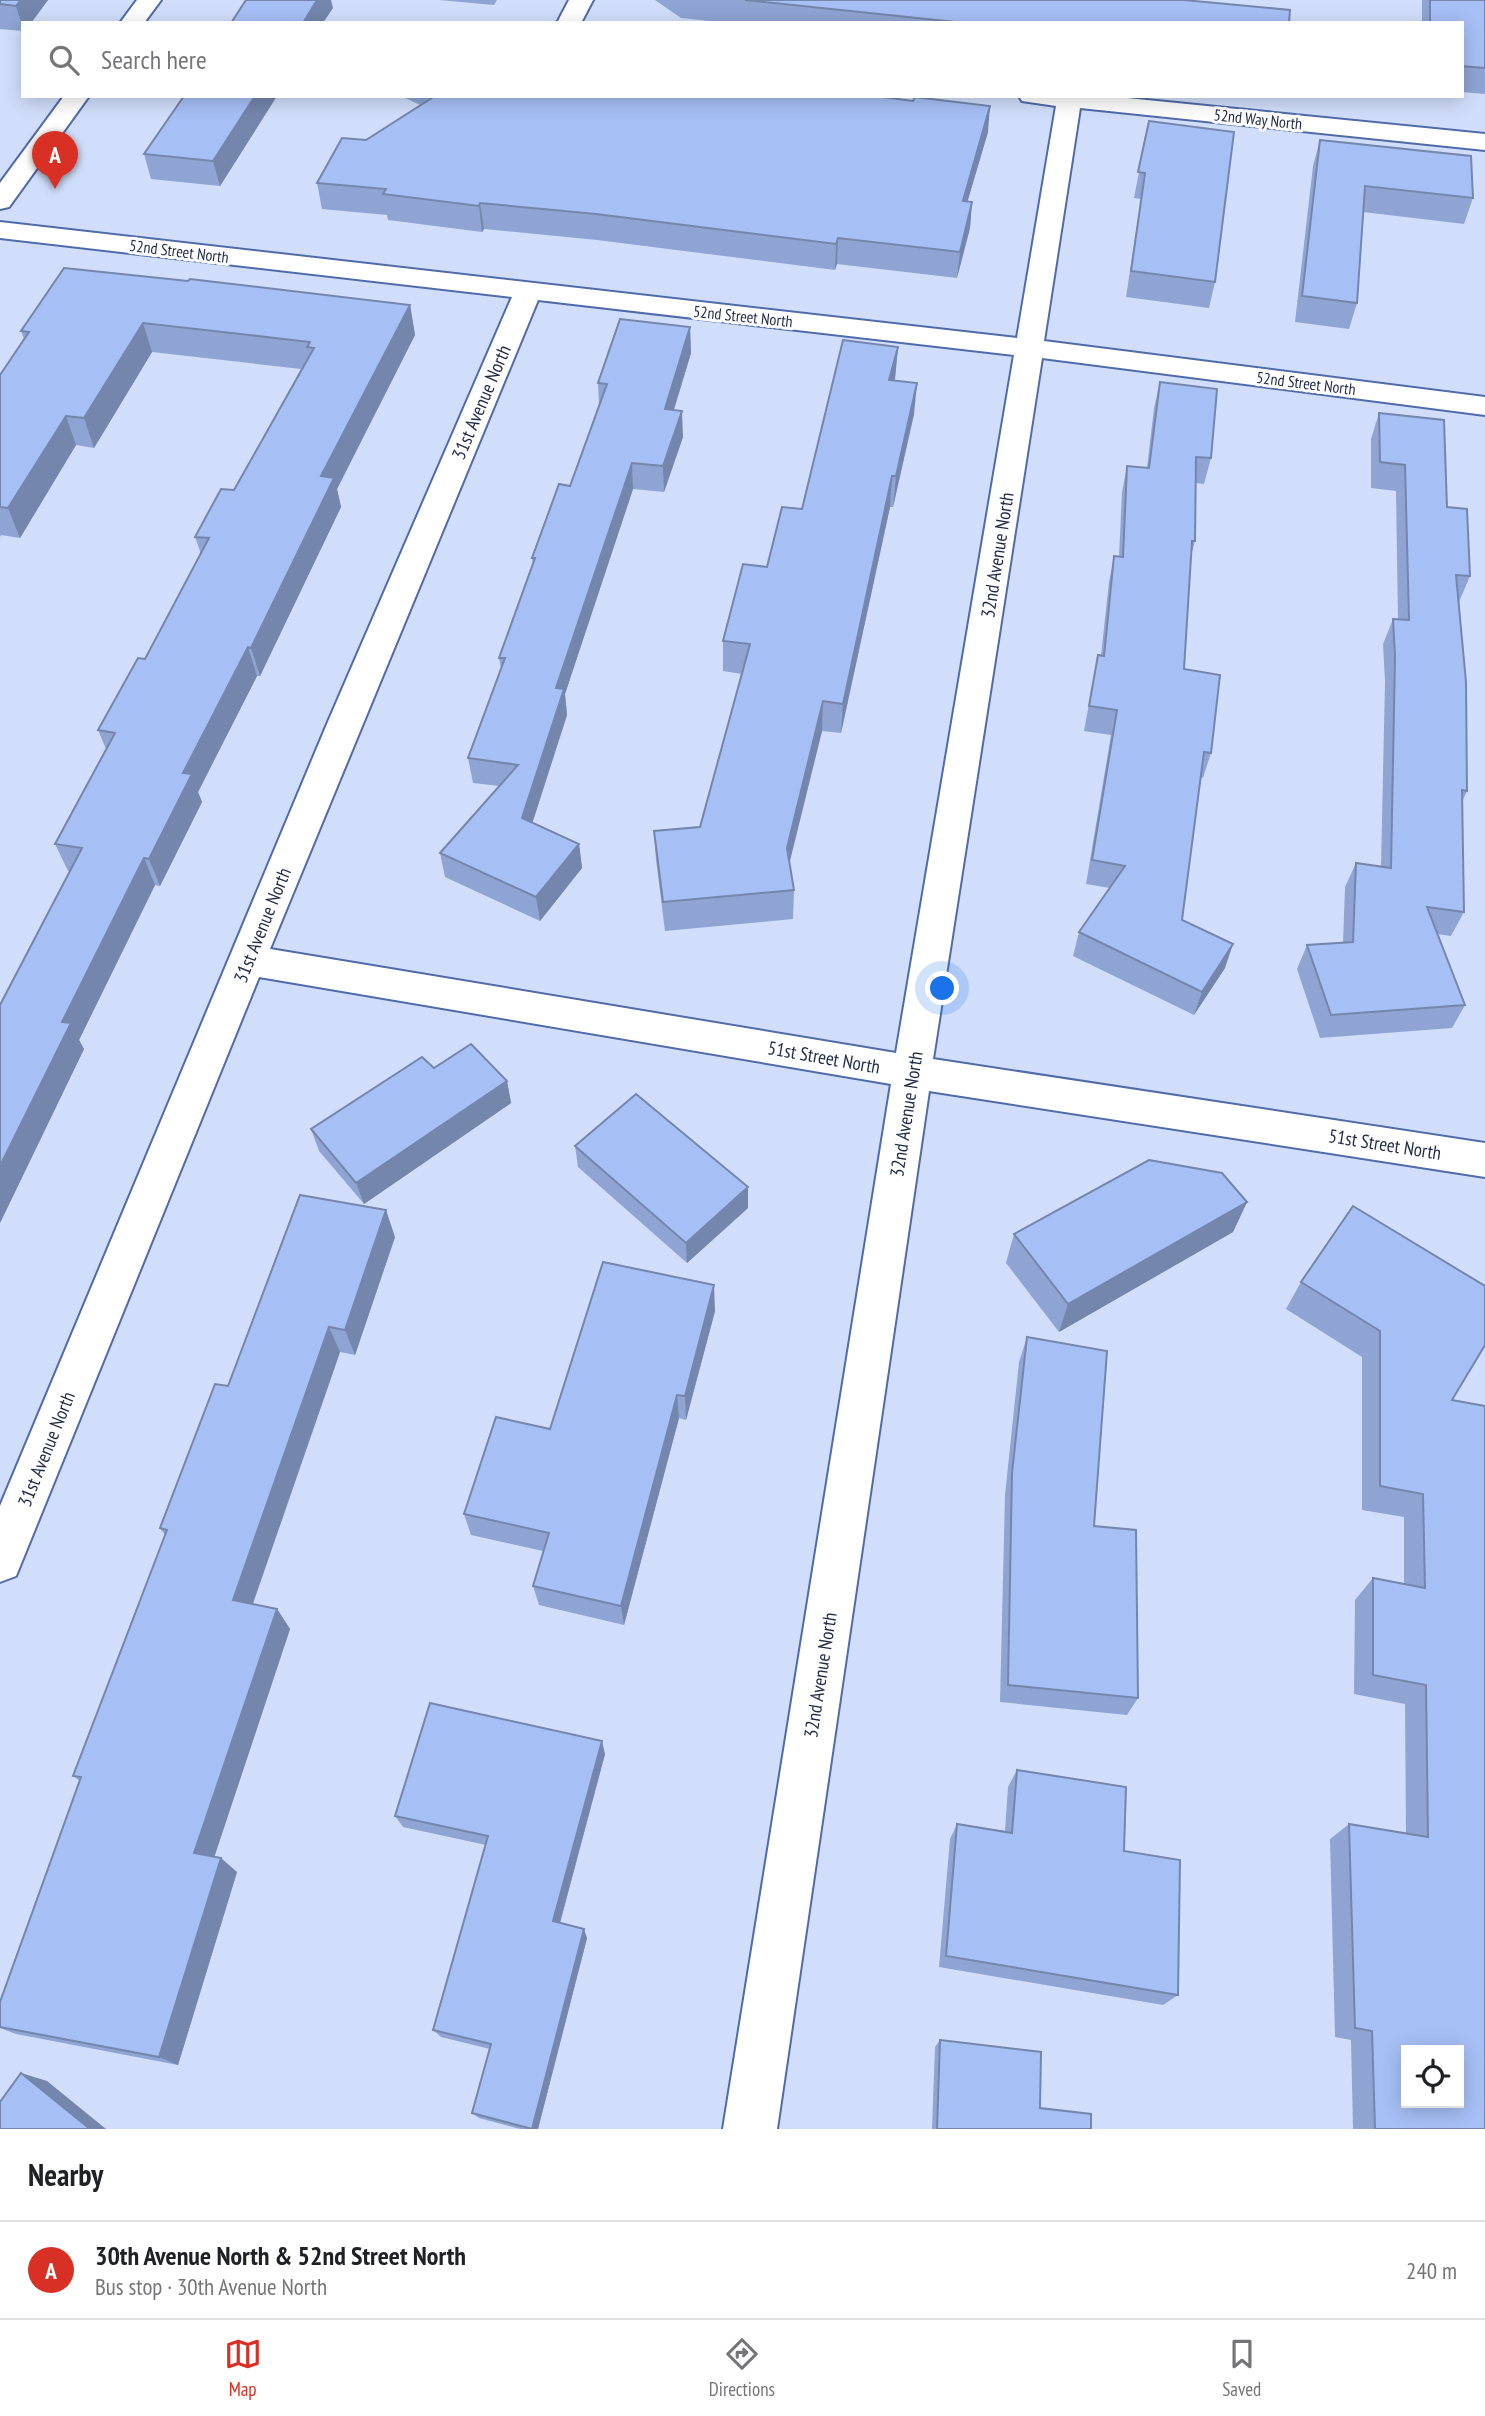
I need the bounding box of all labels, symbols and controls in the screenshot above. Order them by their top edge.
search box [21,21,1464,98]
icon: search [45,41,83,79]
text: Search here [101,43,207,76]
street label: 52nd Way North [1213,104,1303,134]
pin: A [32,131,78,189]
street label: 52nd Street North [128,235,230,267]
street label: 52nd Street North [692,301,794,331]
street label: 31st Avenue North [446,341,516,463]
street label: 52nd Street North [1255,367,1357,399]
street label: 32nd Avenue North [975,490,1019,620]
street label: 31st Avenue North [228,864,296,986]
your location [925,971,959,1005]
street label: 51st Street North [766,1035,882,1079]
street label: 32nd Avenue North [884,1049,928,1179]
street label: 51st Street North [1327,1123,1443,1165]
street label: 31st Avenue North [12,1388,80,1510]
street label: 32nd Avenue North [798,1610,842,1740]
map controls [1401,2045,1464,2108]
button: locate [1401,2045,1464,2108]
text: Nearby [28,2155,103,2194]
text: 30th Avenue North & 52nd Street North [95,2239,466,2272]
text: A [45,2256,57,2285]
text: 240 m [1406,2256,1457,2285]
text: Bus stop · 30th Avenue North [95,2272,327,2301]
tab: Map [224,2335,262,2401]
tab: Directions [709,2335,775,2401]
tab: Saved [1222,2335,1261,2401]

